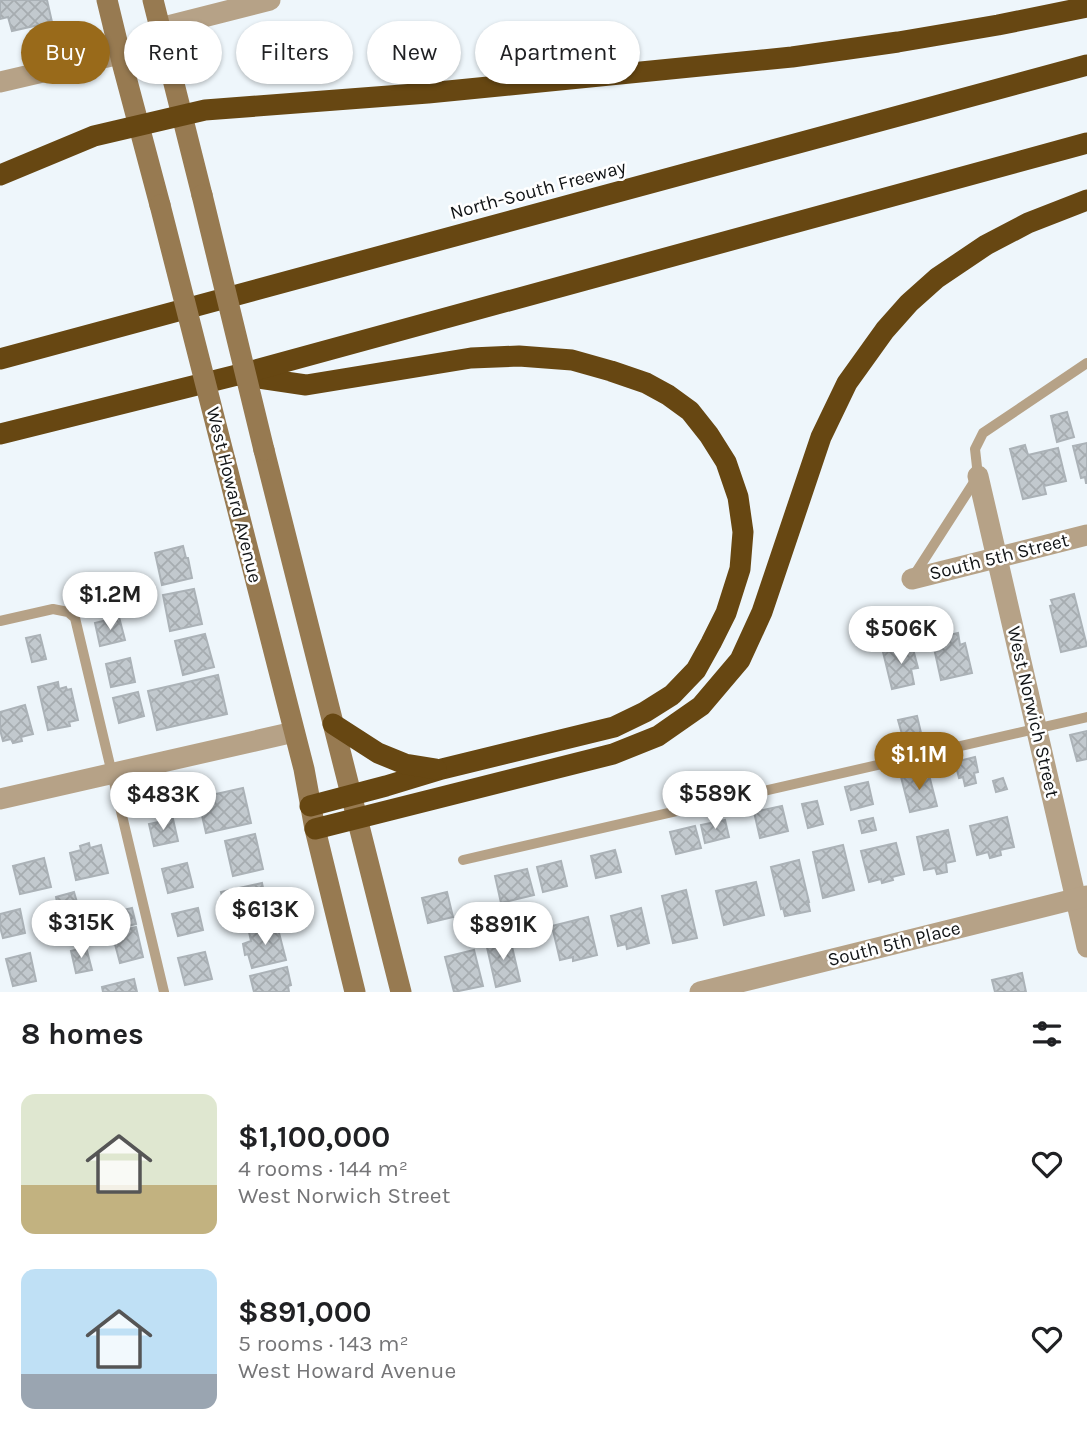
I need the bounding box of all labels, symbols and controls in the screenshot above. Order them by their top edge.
chip: Buy [21,21,110,84]
chip: Rent [124,21,222,84]
chip: Filters [236,21,353,84]
chip: New [367,21,461,84]
chip: Apartment [475,21,640,84]
street label: North-South Freeway [448,156,629,224]
street label: West Howard Avenue [202,405,266,585]
street label: South 5th Street [927,529,1071,585]
pin: $1.2M [61,572,159,632]
text: $1.2M [78,581,142,608]
pin: $506K [852,606,950,666]
text: $506K [865,615,937,642]
street label: West Norwich Street [1003,624,1063,800]
pin: $1.1M [870,732,968,792]
text: $1.1M [890,741,948,768]
pin: $483K [114,772,212,832]
pin: $589K [666,772,764,831]
text: $589K [678,780,752,807]
text: $483K [126,781,200,808]
pin: $613K [216,888,314,947]
text: $613K [231,896,299,923]
pin: $315K [32,900,130,960]
pin: $891K [454,902,552,962]
text: $315K [48,909,114,936]
text: $891K [469,911,537,938]
street label: South 5th Place [825,917,963,971]
icon: filters [1028,1015,1066,1053]
text: 8 homes [21,1016,144,1052]
text: $1,100,000 [238,1119,390,1155]
icon: home [77,1122,161,1206]
icon: heart [1028,1145,1066,1183]
text: 4 rooms · 144 m² [238,1155,408,1182]
text: West Norwich Street [238,1182,450,1209]
text: $891,000 [238,1294,372,1330]
icon: home [77,1297,161,1381]
icon: heart [1028,1320,1066,1358]
text: 5 rooms · 143 m² [238,1330,409,1357]
text: West Howard Avenue [238,1357,456,1384]

